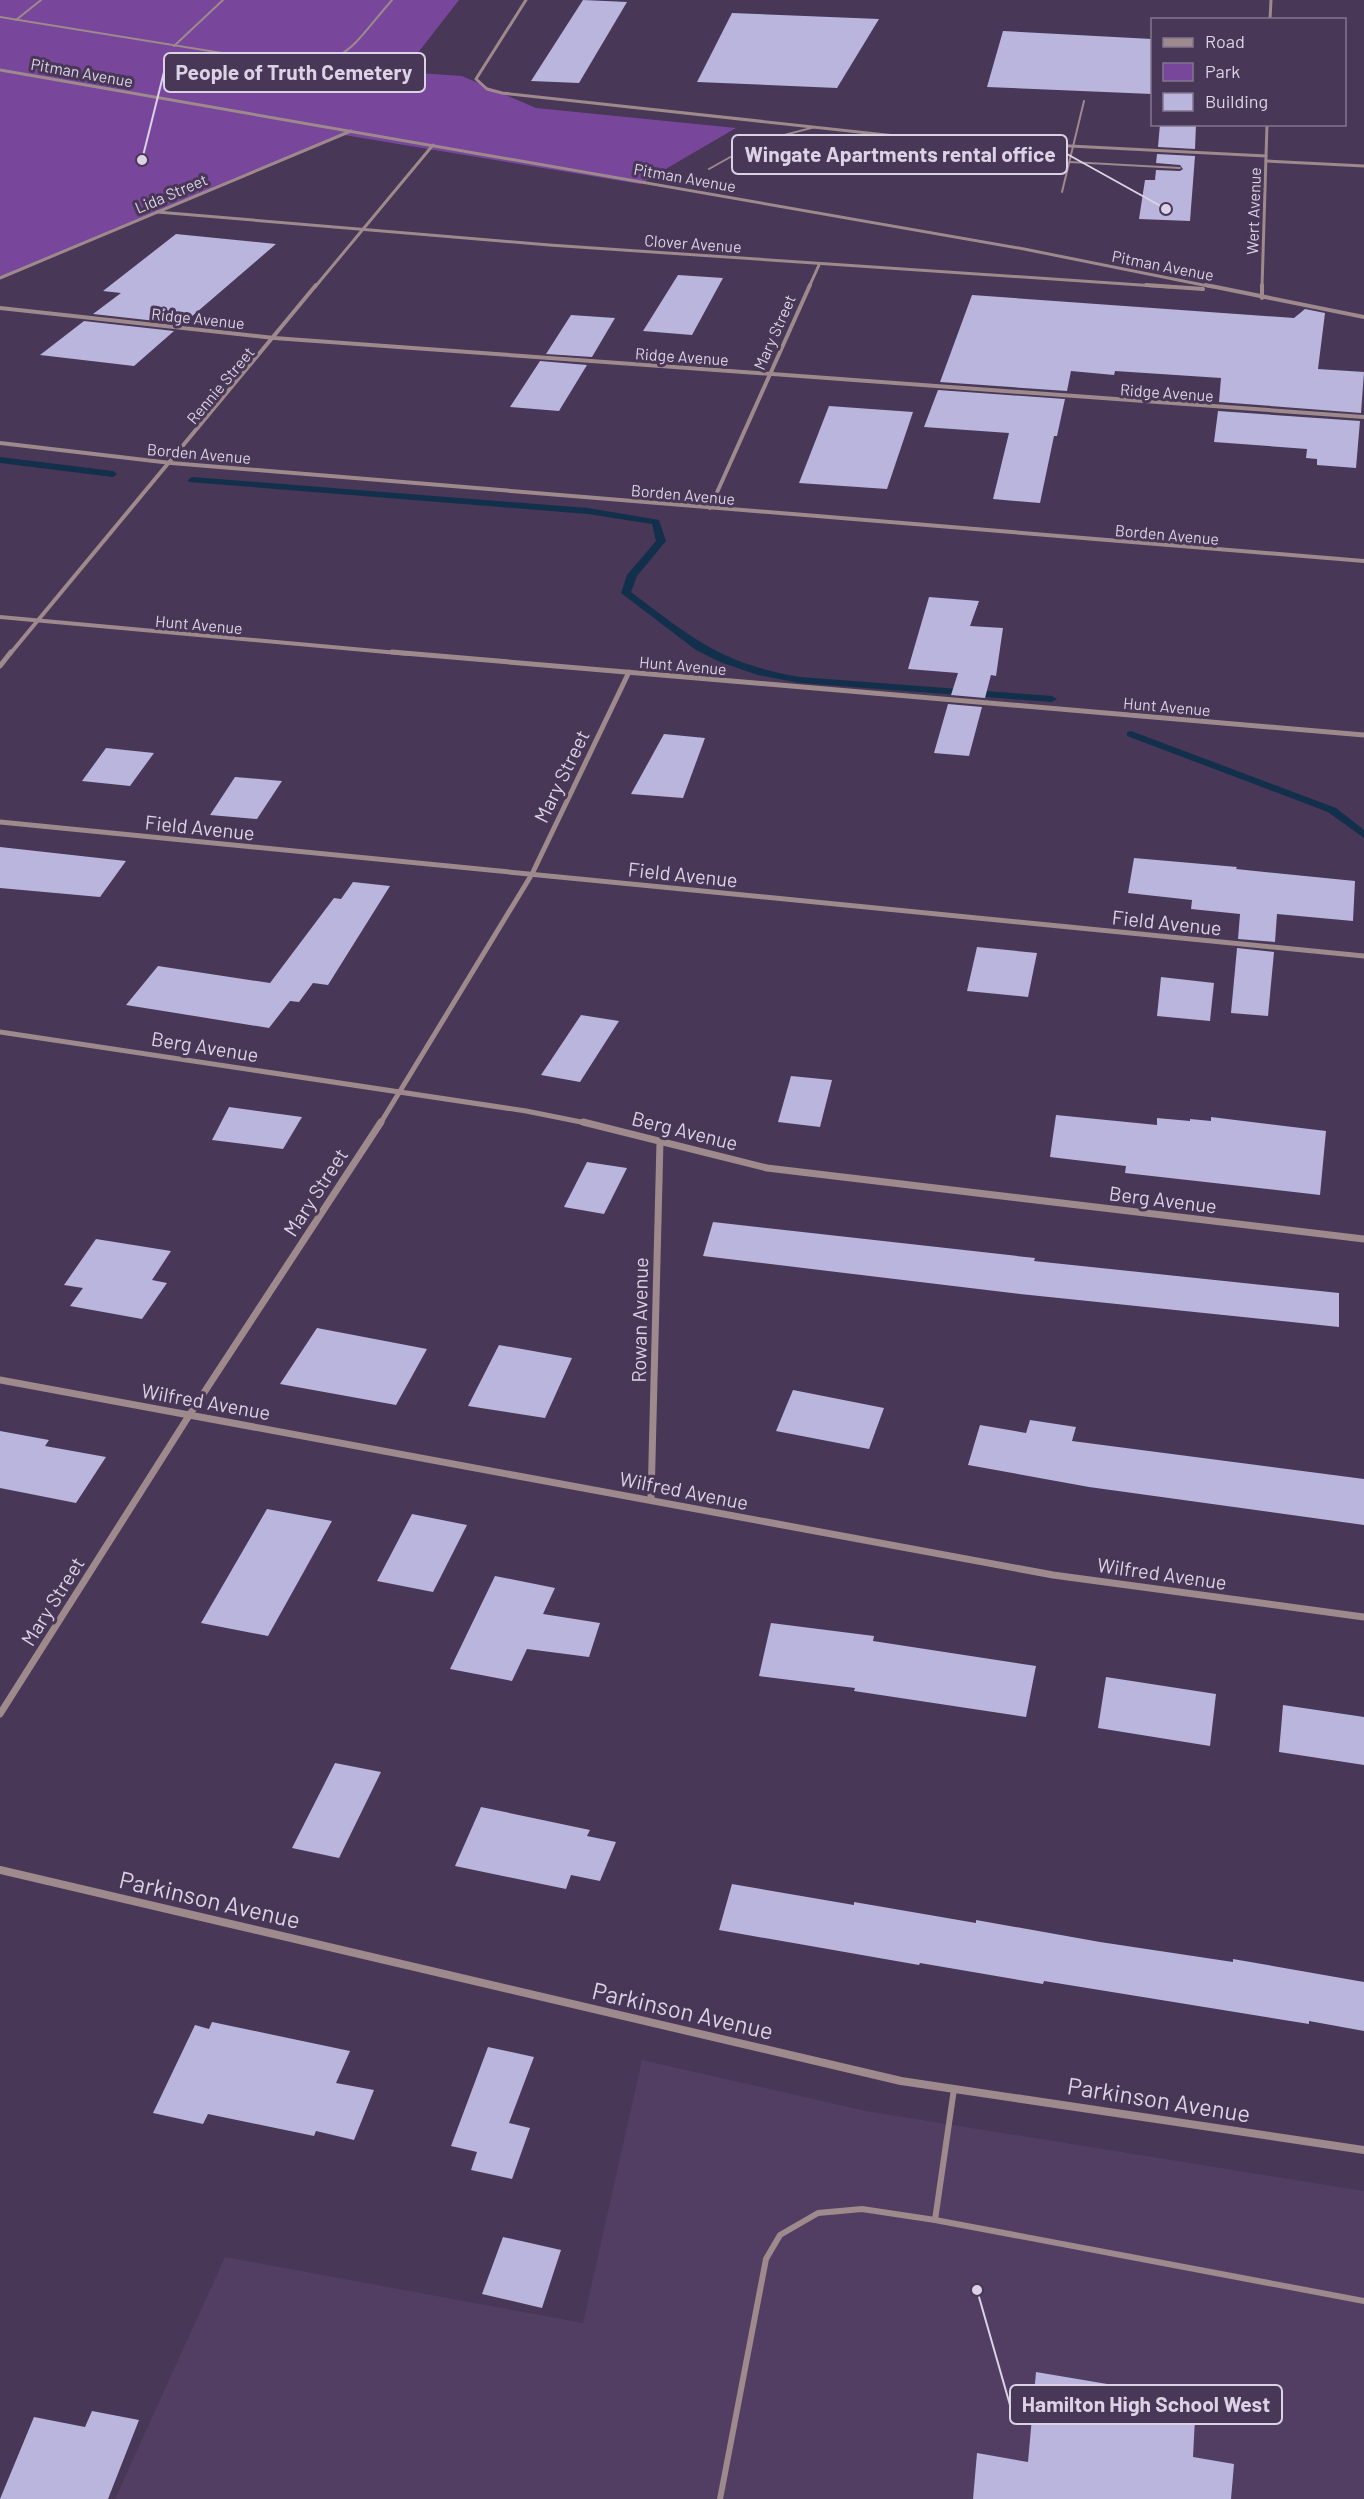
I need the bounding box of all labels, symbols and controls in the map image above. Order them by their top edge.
legend [1151,18,1346,126]
text: Road [1205,30,1245,52]
callout: People of Truth Cemetery [164,53,425,92]
street label: Pitman Avenue [29,54,135,90]
text: People of Truth Cemetery [176,59,413,84]
text: Park [1205,60,1240,82]
text: Building [1205,90,1268,112]
callout: Wingate Apartments rental office [732,135,1067,174]
text: Wingate Apartments rental office [744,141,1056,166]
street label: Pitman Avenue [632,159,738,195]
street label: Wert Avenue [1242,167,1264,255]
street label: Lida Street [132,169,210,217]
street label: Clover Avenue [644,230,742,256]
street label: Pitman Avenue [1110,246,1216,284]
street label: Mary Street [749,292,799,372]
street label: Ridge Avenue [150,304,246,332]
street label: Rennie Street [182,343,258,427]
street label: Ridge Avenue [635,343,729,369]
street label: Ridge Avenue [1120,379,1214,405]
street label: Borden Avenue [146,439,252,467]
street label: Borden Avenue [630,480,736,508]
street label: Borden Avenue [1114,520,1220,548]
street label: Hunt Avenue [155,611,243,637]
street label: Hunt Avenue [639,652,727,678]
street label: Hunt Avenue [1123,693,1211,719]
street label: Mary Street [528,726,594,826]
street label: Field Avenue [144,809,256,845]
street label: Field Avenue [627,856,739,892]
street label: Field Avenue [1111,904,1223,940]
street label: Berg Avenue [150,1026,260,1066]
street label: Berg Avenue [629,1105,741,1155]
street label: Mary Street [278,1143,352,1241]
street label: Berg Avenue [1108,1180,1218,1218]
street label: Rowan Avenue [626,1257,652,1383]
street label: Wilfred Avenue [140,1378,272,1424]
street label: Wilfred Avenue [618,1466,750,1514]
street label: Mary Street [15,1552,89,1650]
street label: Wilfred Avenue [1096,1552,1228,1594]
street label: Parkinson Avenue [117,1864,303,1934]
street label: Parkinson Avenue [590,1975,776,2045]
street label: Parkinson Avenue [1065,2070,1253,2128]
callout: Hamilton High School West [1010,2385,1282,2424]
text: Hamilton High School West [1022,2391,1270,2416]

